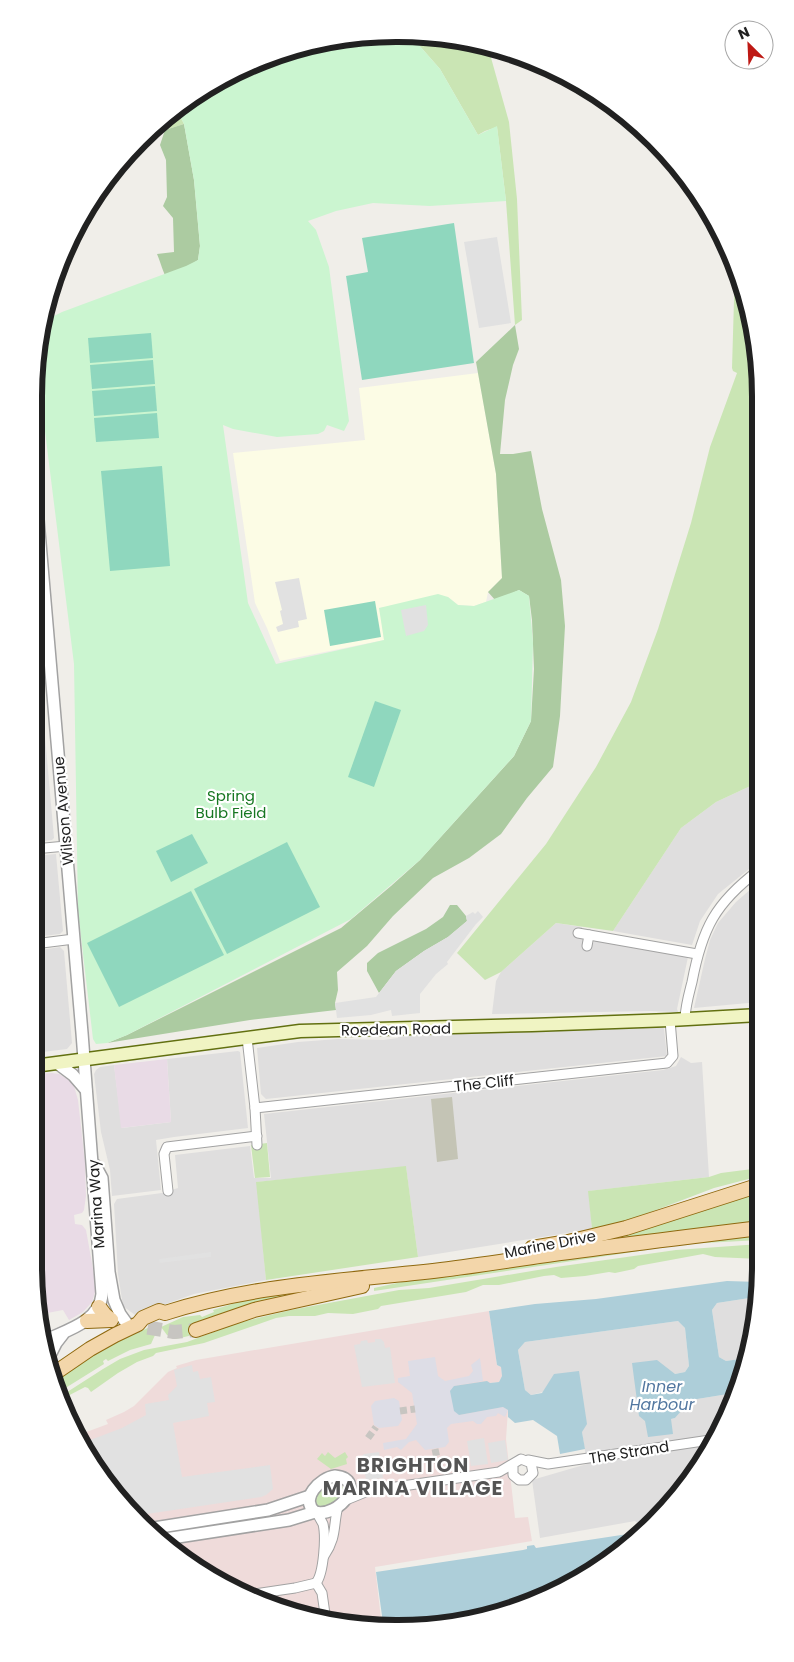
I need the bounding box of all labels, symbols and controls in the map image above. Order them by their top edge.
north arrow [724,20,774,70]
text: N [735,22,753,44]
street label: Wilson Avenue [48,756,78,866]
park label: Spring Bulb Field [195,785,267,823]
street label: Roedean Road [341,1018,451,1040]
street label: The Cliff [453,1069,515,1097]
street label: Marina Way [82,1158,110,1249]
street label: Marine Drive [502,1225,598,1263]
water label: Inner Harbour [629,1375,696,1416]
street label: The Strand [587,1435,671,1469]
district label: BRIGHTON MARINA VILLAGE [323,1451,503,1502]

